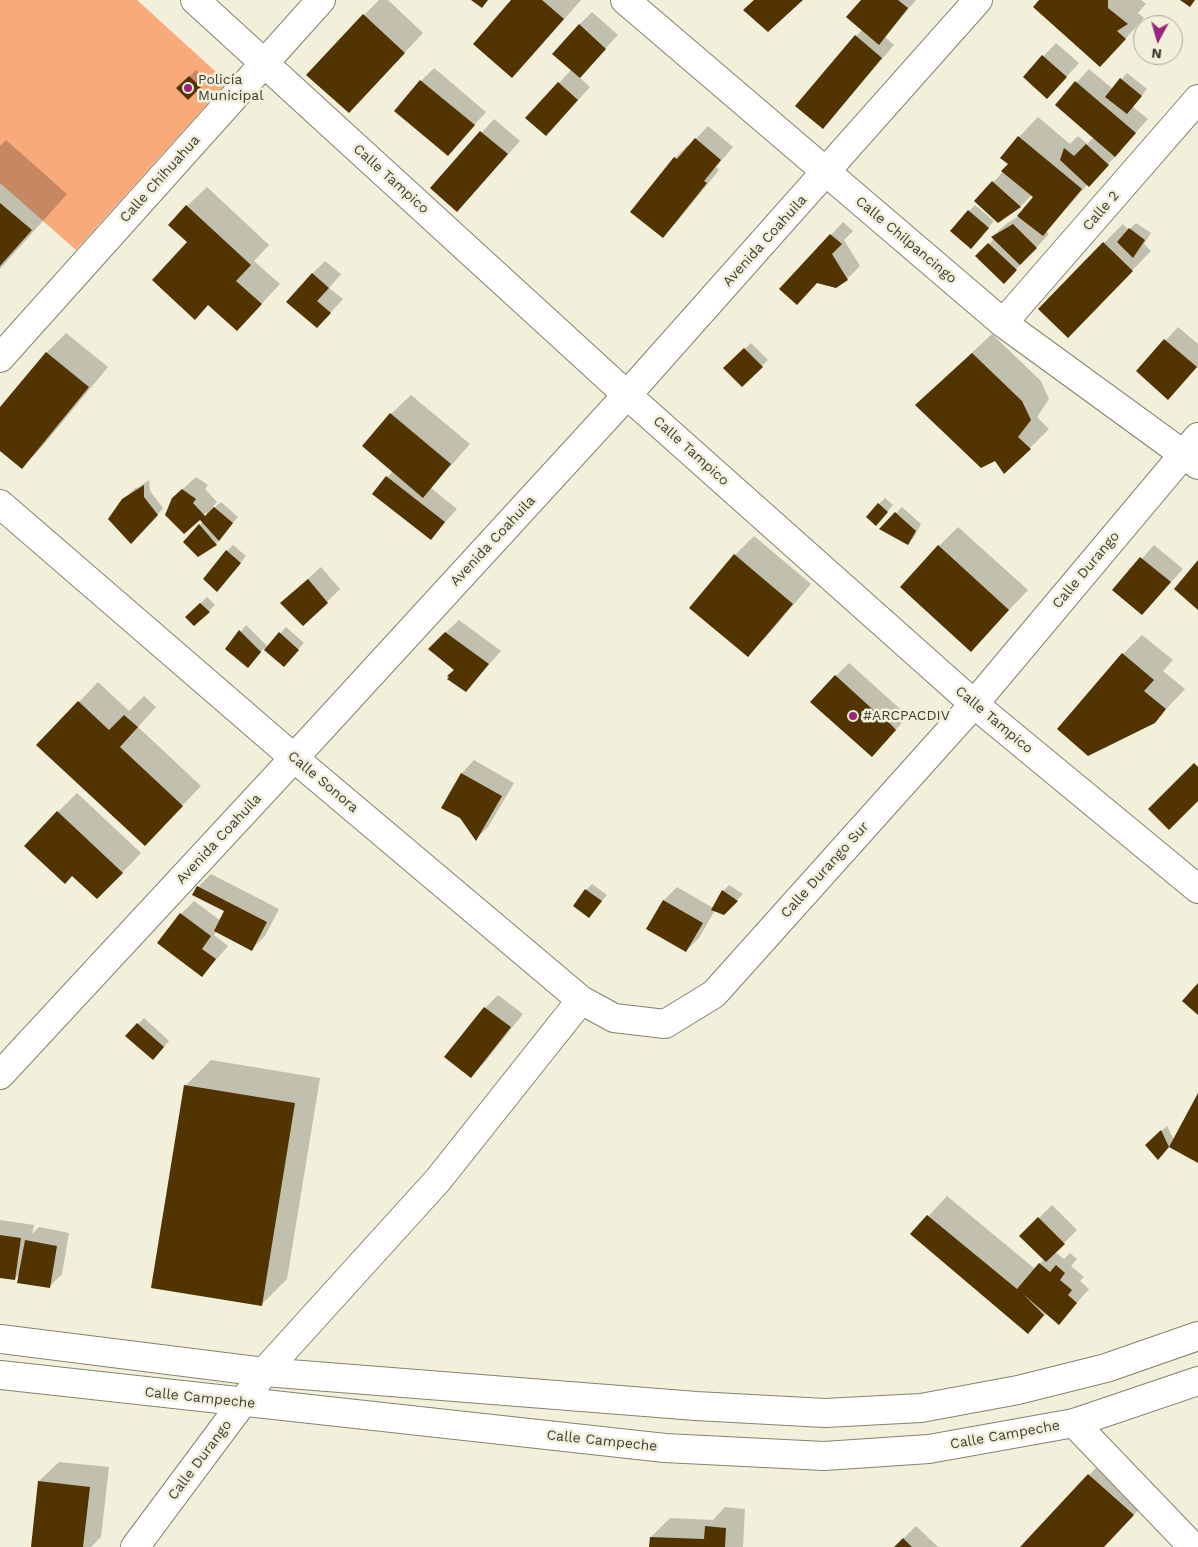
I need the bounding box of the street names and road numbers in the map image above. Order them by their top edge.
street label: Calle Chihuahua [116,132,204,226]
street label: Calle Tampico [350,141,432,217]
street label: Calle 2 [1079,188,1123,234]
street label: Avenida Coahuila [720,192,810,290]
street label: Calle Chilpancingo [852,193,960,287]
street label: Calle Tampico [650,413,732,489]
street label: Avenida Coahuila [447,492,539,590]
street label: Calle Durango [1049,528,1123,612]
street label: Calle Tampico [952,683,1036,757]
street label: Calle Sonora [284,748,362,816]
street label: Avenida Coahuila [173,790,265,888]
street label: Calle Durango Sur [777,818,873,922]
street label: Calle Campeche [144,1384,256,1412]
street label: Calle Durango [165,1417,235,1503]
street label: Calle Campeche [949,1417,1061,1453]
street label: Calle Campeche [546,1427,658,1455]

